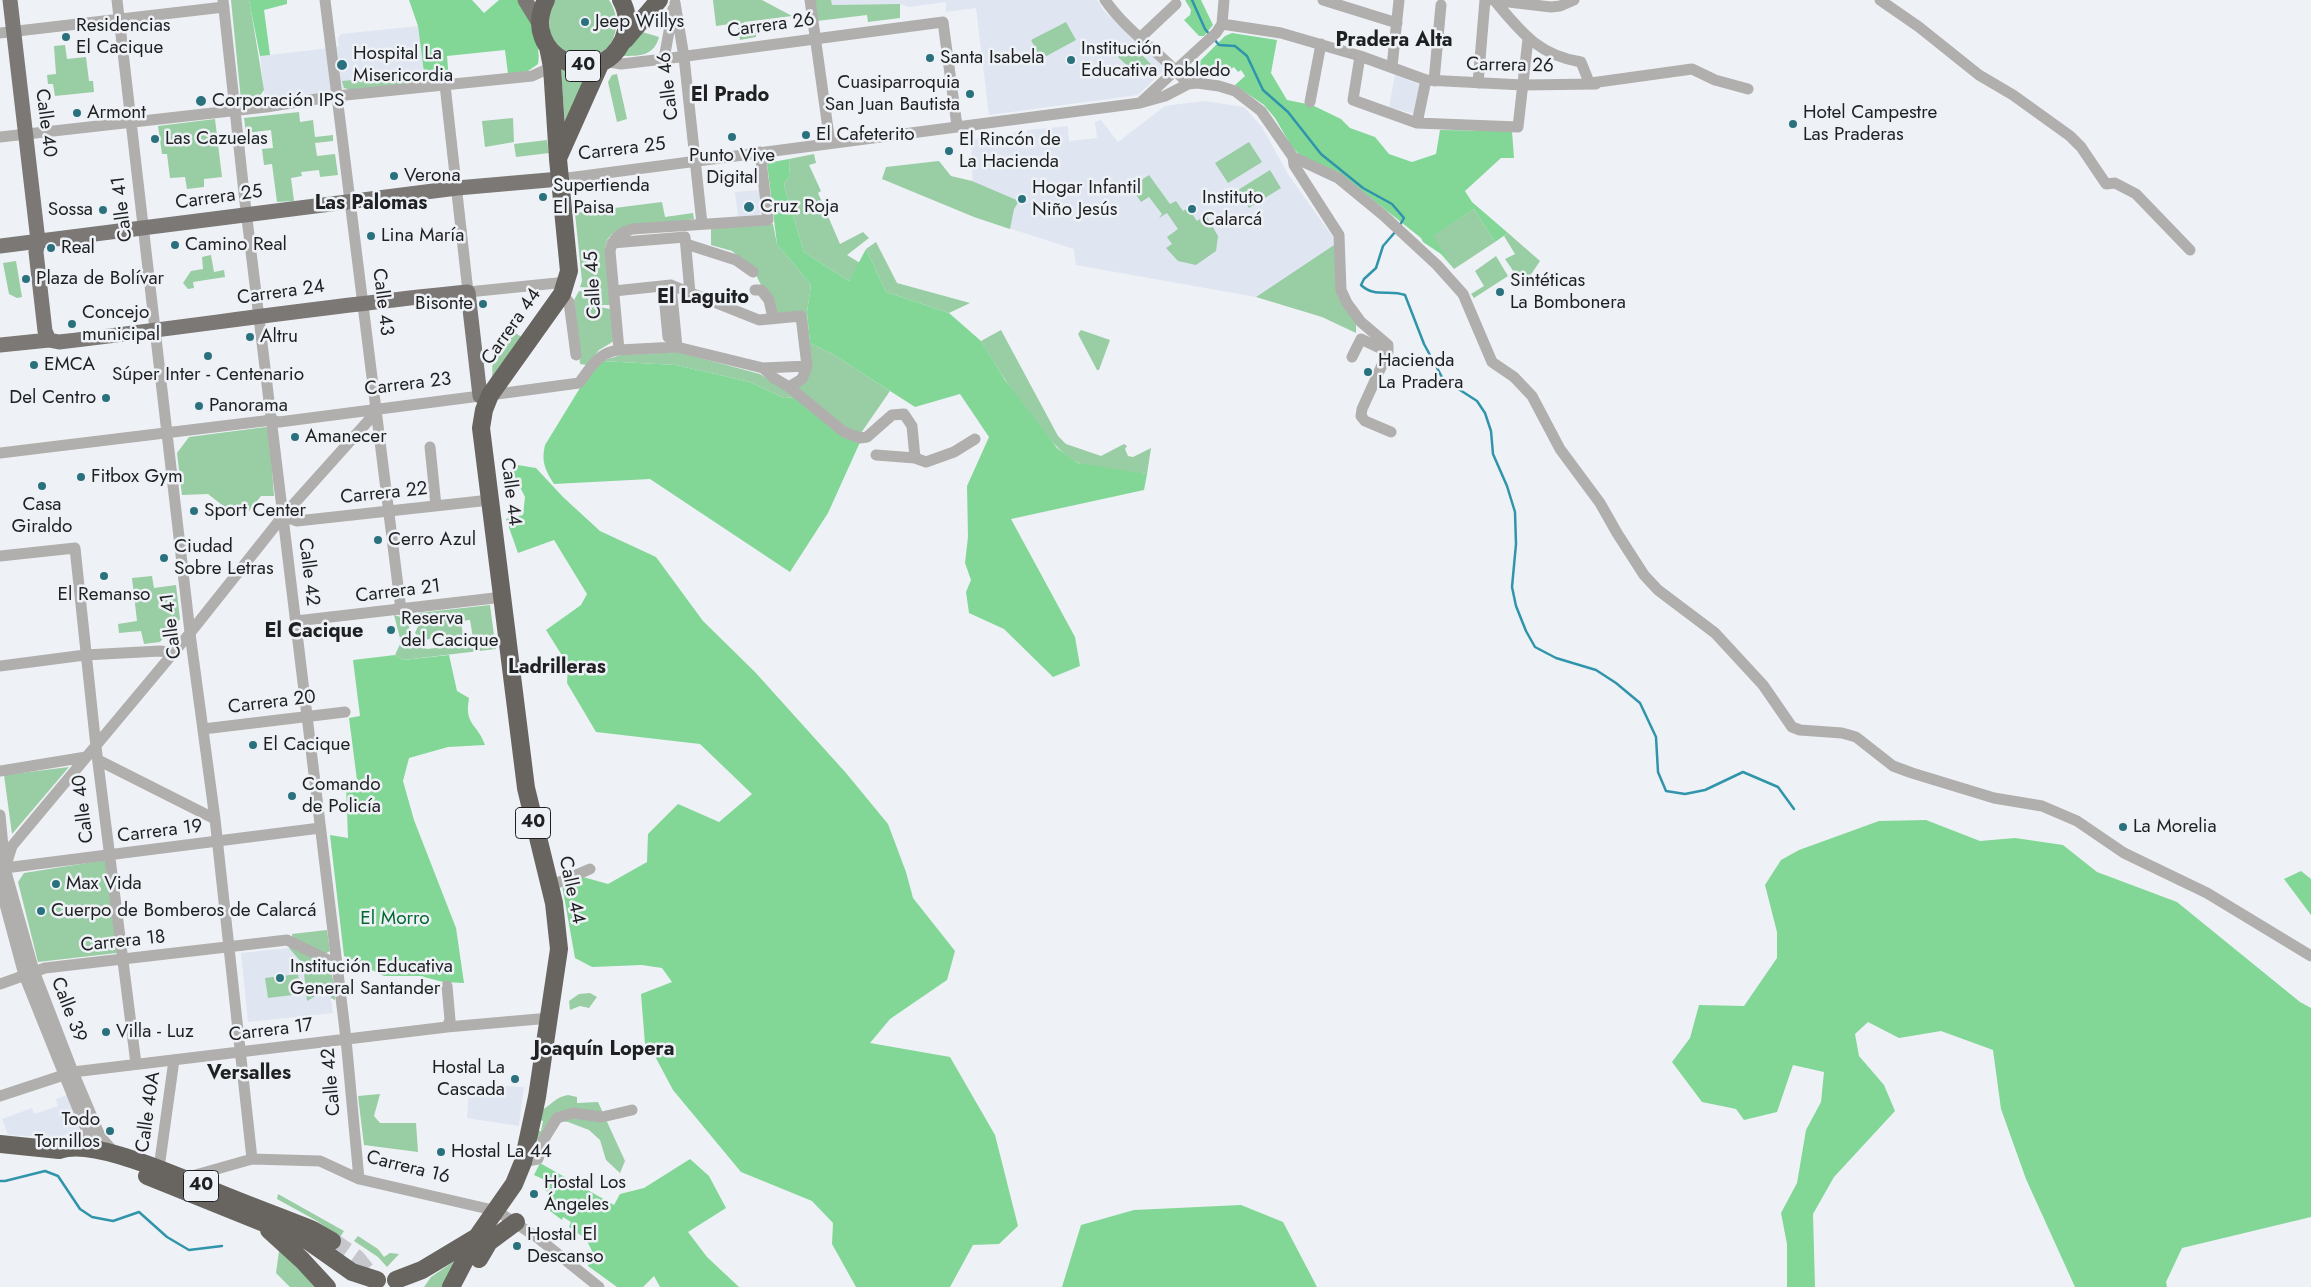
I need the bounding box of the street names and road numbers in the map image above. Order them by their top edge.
street label: Carrera 26 [726,9,816,43]
road number: 40 [566,50,600,82]
street label: Calle 46 [654,51,684,121]
street label: Carrera 26 [1466,54,1554,78]
street label: Calle 40 [29,87,61,159]
street label: Carrera 25 [577,133,667,167]
street label: Calle 41 [108,175,138,243]
street label: Carrera 25 [174,181,264,215]
street label: Calle 45 [581,250,607,320]
street label: Calle 43 [367,267,397,337]
street label: Carrera 24 [236,276,326,310]
street label: Carrera 44 [477,284,547,370]
street label: Carrera 23 [363,368,453,402]
street label: Calle 44 [495,457,525,527]
street label: Carrera 22 [339,478,429,510]
street label: Calle 42 [293,537,323,607]
street label: Carrera 21 [354,575,442,609]
street label: Calle 41 [157,592,187,660]
street label: Carrera 20 [227,686,317,720]
street label: Calle 40 [68,773,100,845]
road number: 40 [516,808,550,838]
street label: Carrera 19 [116,815,204,849]
street label: Calle 44 [553,854,589,926]
street label: Carrera 18 [80,926,166,958]
street label: Calle 39 [45,974,91,1046]
street label: Carrera 17 [228,1015,314,1047]
street label: Calle 42 [318,1047,346,1117]
street label: Calle 40A [132,1070,166,1154]
street label: Carrera 16 [364,1147,452,1189]
road number: 40 [184,1170,218,1202]

